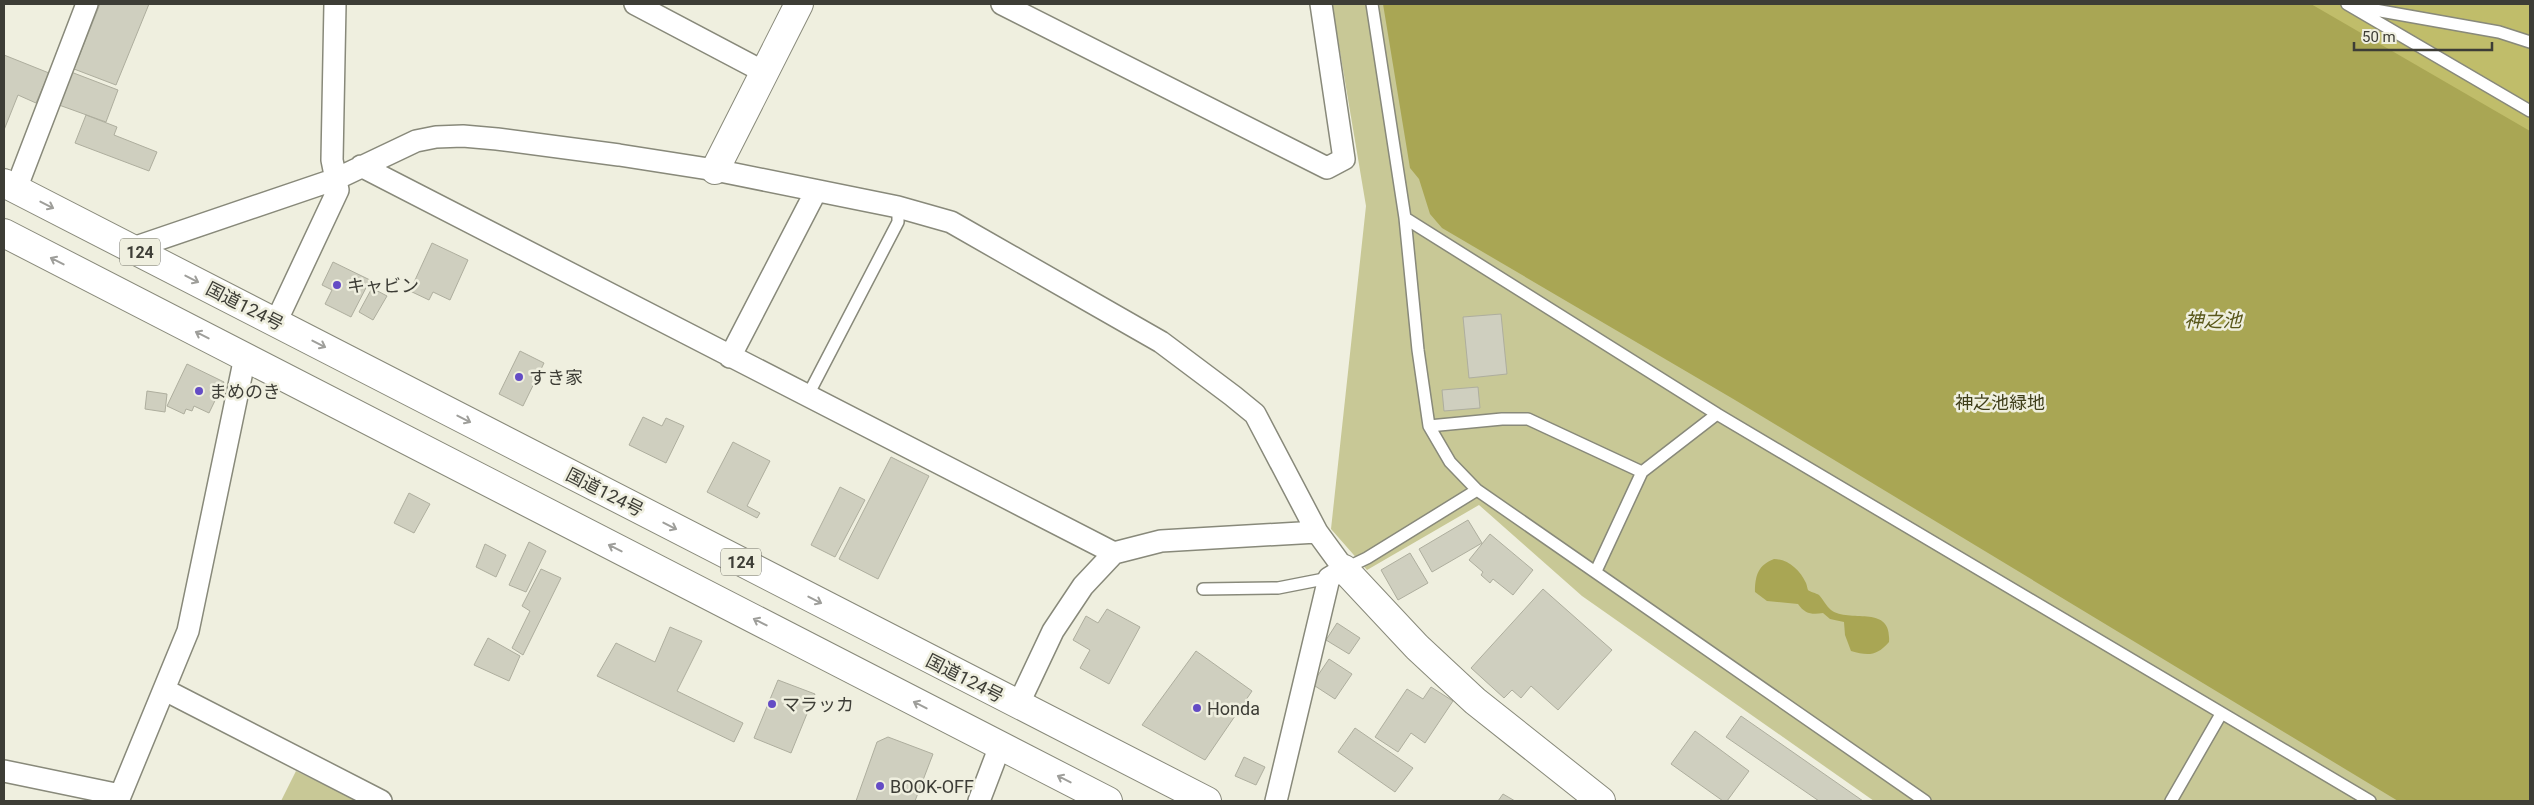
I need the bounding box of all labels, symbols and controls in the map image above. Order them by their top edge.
scale bar [2354,20,2492,52]
text: 50 m [2362,28,2396,46]
one-way arrow [39,201,54,210]
road number: 124 [120,238,160,266]
one-way arrow [50,256,65,266]
one-way arrow [184,275,199,284]
place label: キャビン [347,275,419,296]
street label: 国道124号 [203,277,287,335]
marker: キャビン [331,279,343,291]
water label: 神之池 [2184,309,2243,332]
one-way arrow [195,330,210,339]
one-way arrow [312,339,327,349]
place label: すき家 [529,367,583,388]
marker: すき家 [513,371,525,383]
place label: まめのき [209,381,280,402]
marker: まめのき [193,385,205,397]
park label: 神之池緑地 [1955,392,2045,413]
one-way arrow [456,415,471,424]
street label: 国道124号 [563,463,647,521]
one-way arrow [663,521,678,531]
one-way arrow [608,543,623,552]
road number: 124 [721,548,761,576]
one-way arrow [807,596,822,605]
one-way arrow [752,617,767,627]
street label: 国道124号 [923,649,1007,707]
place label: マラッカ [782,694,854,715]
marker: マラッカ [766,698,778,710]
place label: Honda [1207,698,1260,719]
one-way arrow [912,700,927,710]
marker: Honda [1191,702,1203,714]
one-way arrow [1057,774,1072,783]
place label: BOOK-OFF [890,776,974,797]
marker: BOOK-OFF [874,780,886,792]

